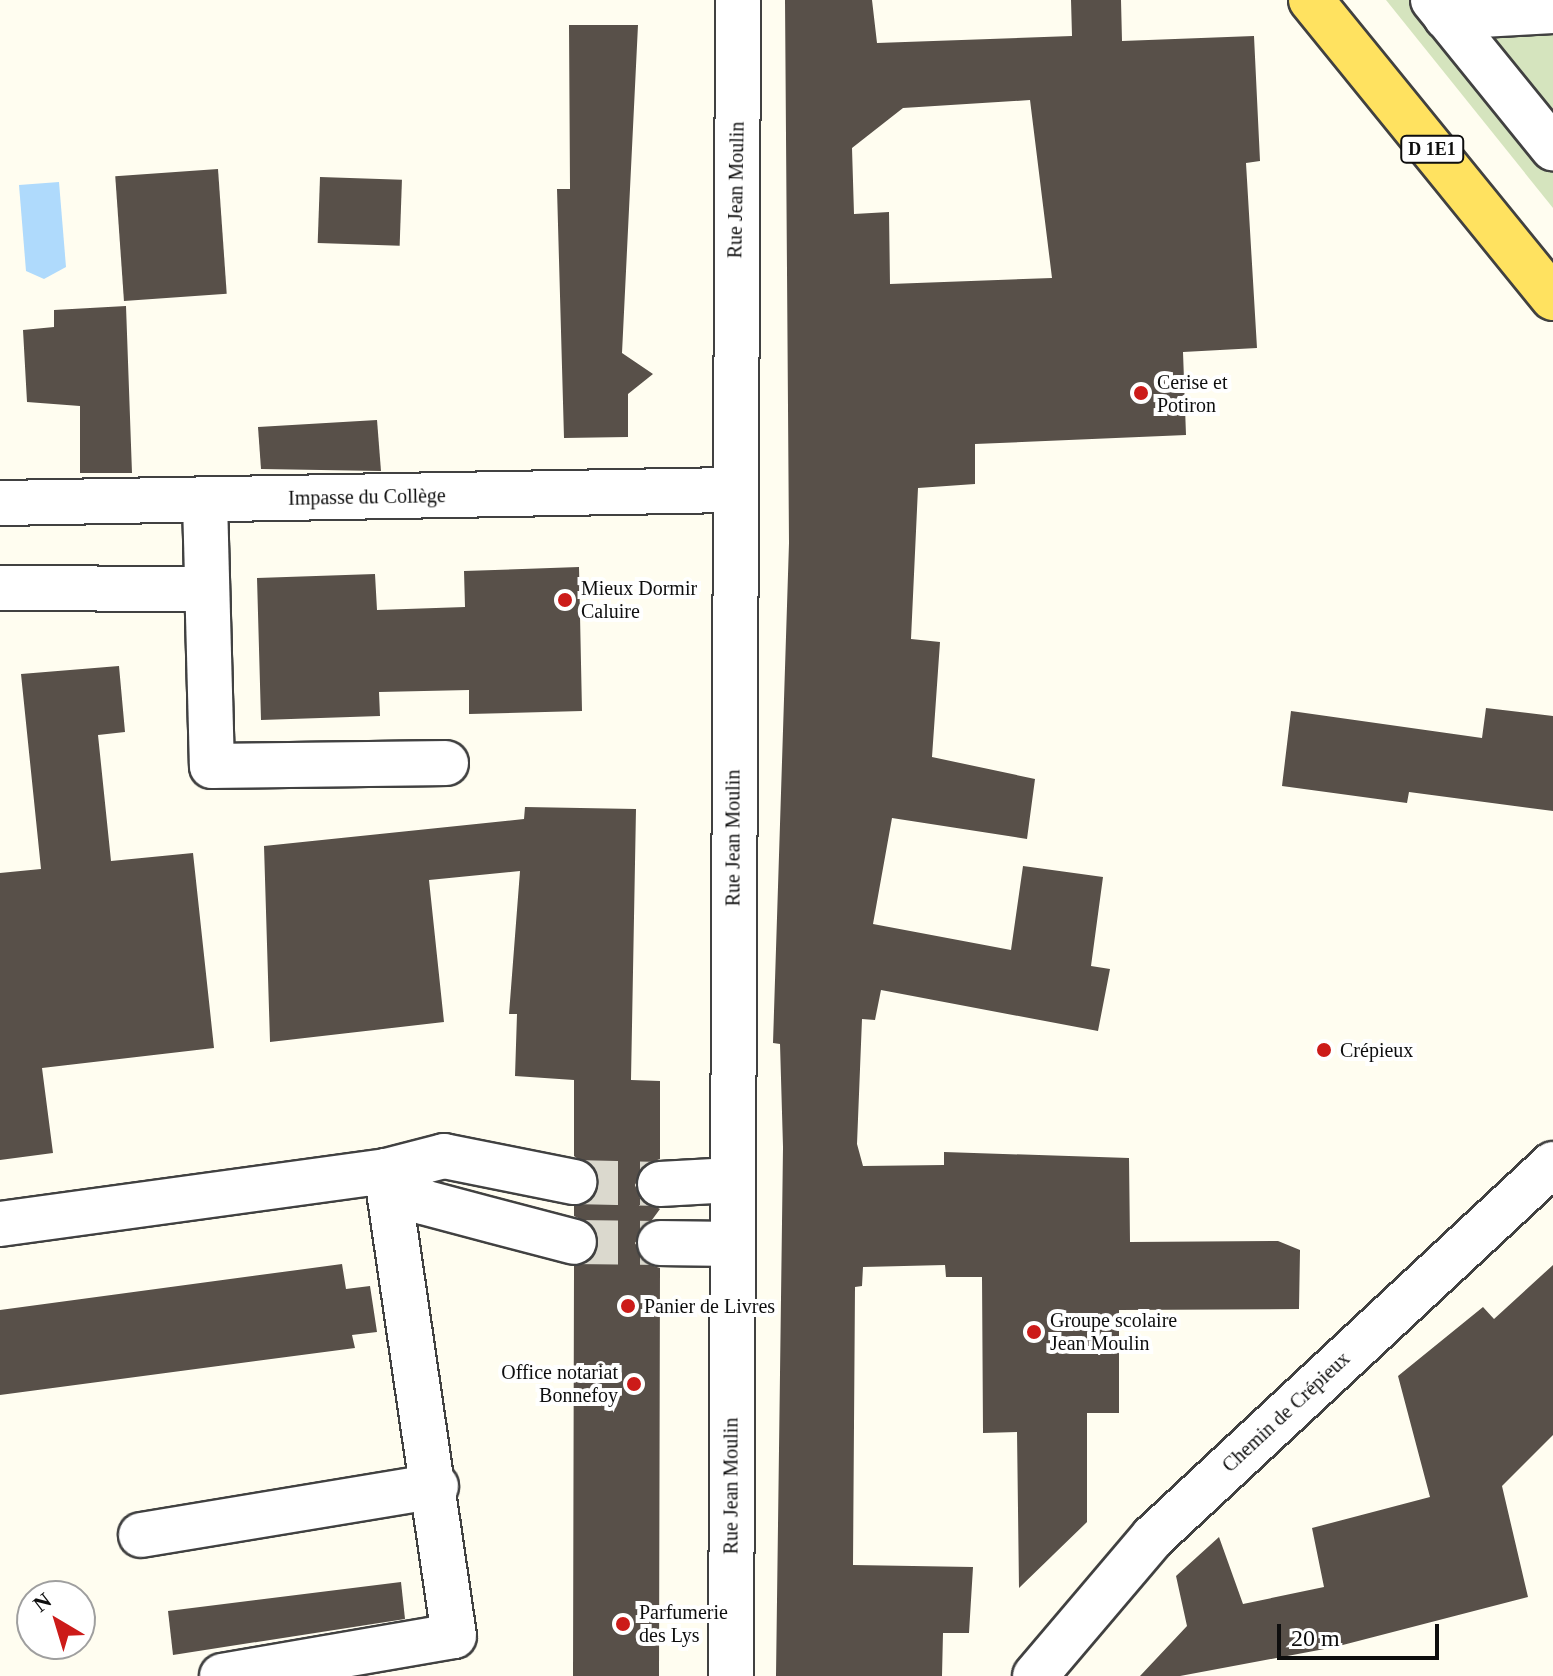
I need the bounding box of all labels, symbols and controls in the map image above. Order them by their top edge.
street label: Rue Jean Moulin [723,121,749,259]
road number: D 1E1 [1400,135,1464,163]
place label: Cerise et Potiron [1157,370,1228,417]
marker: Cerise et Potiron [1132,384,1150,402]
street label: Impasse du Collège [288,484,446,510]
place label: Mieux Dormir Caluire [581,576,697,623]
marker: Mieux Dormir Caluire [556,591,574,609]
street label: Rue Jean Moulin [721,770,745,906]
place label: Crépieux [1340,1038,1413,1062]
marker: Crépieux [1315,1041,1333,1059]
place label: Panier de Livres [644,1294,775,1318]
marker: Panier de Livres [619,1297,637,1315]
place label: Groupe scolaire Jean Moulin [1050,1308,1177,1355]
marker: Groupe scolaire Jean Moulin [1025,1323,1043,1341]
street label: Chemin de Crépieux [1217,1347,1355,1477]
place label: Office notariat Bonnefoy [501,1360,618,1407]
marker: Office notariat Bonnefoy [625,1375,643,1393]
street label: Rue Jean Moulin [719,1418,743,1554]
north arrow [16,1580,96,1660]
text: N [28,1588,56,1617]
place label: Parfumerie des Lys [639,1600,728,1647]
scale bar [1281,1608,1443,1658]
marker: Parfumerie des Lys [614,1615,632,1633]
text: 20 m [1291,1625,1340,1651]

